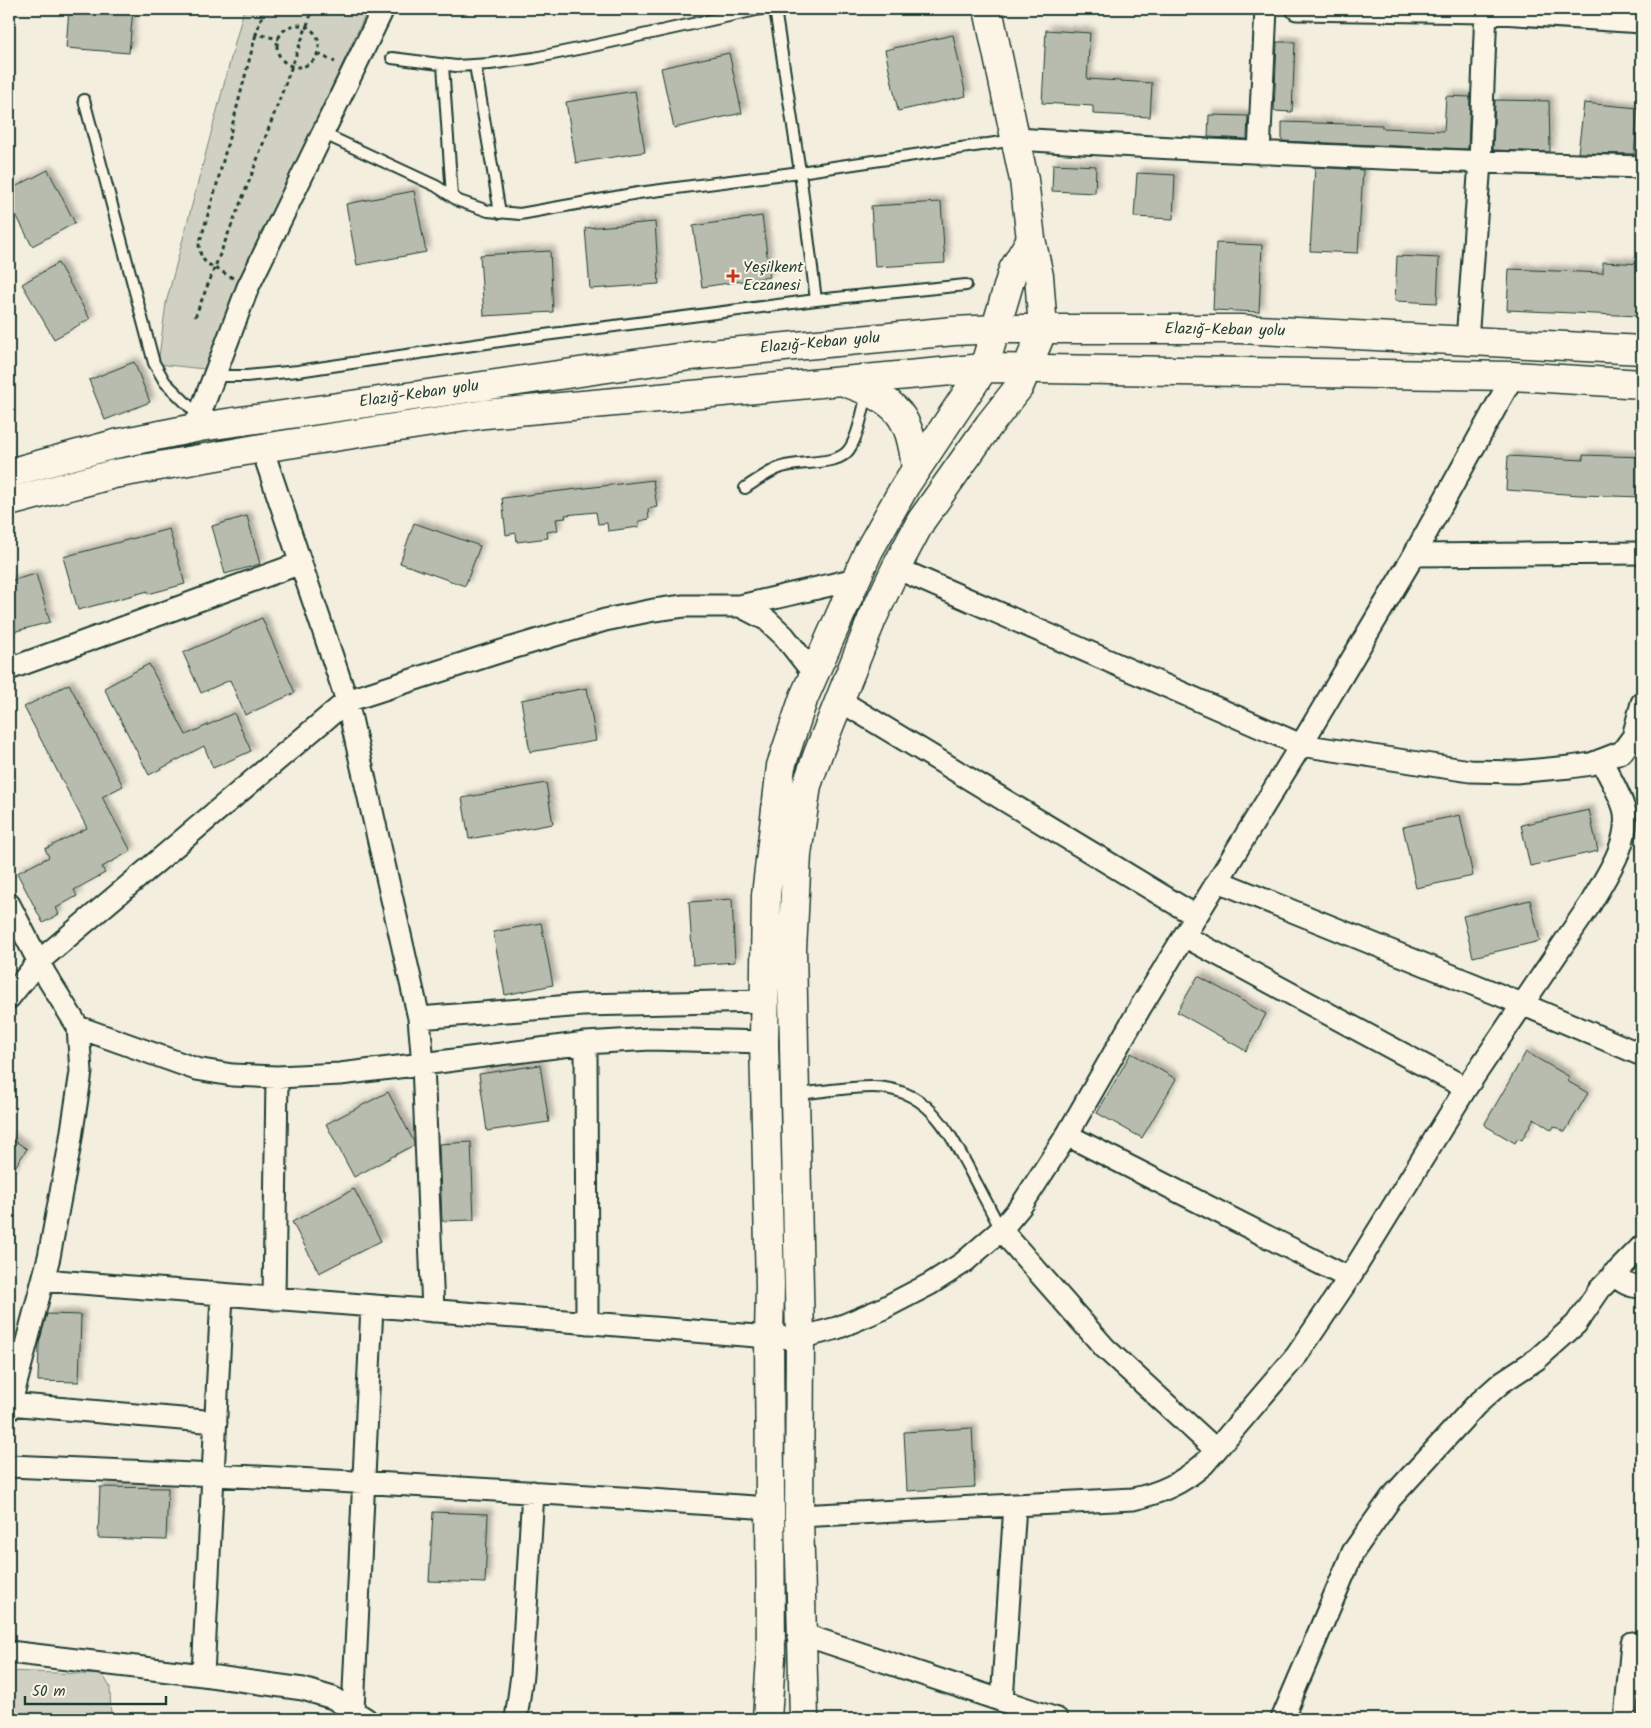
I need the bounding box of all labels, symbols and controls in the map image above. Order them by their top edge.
place label: Yeşilkent Eczanesi [743,255,804,298]
marker: Yeşilkent Eczanesi [727,270,739,282]
street label: Elazığ-Keban yolu [1164,316,1286,344]
street label: Elazığ-Keban yolu [759,325,882,361]
street label: Elazığ-Keban yolu [357,373,481,415]
scale bar [25,1673,166,1705]
text: 50 m [32,1680,66,1704]

